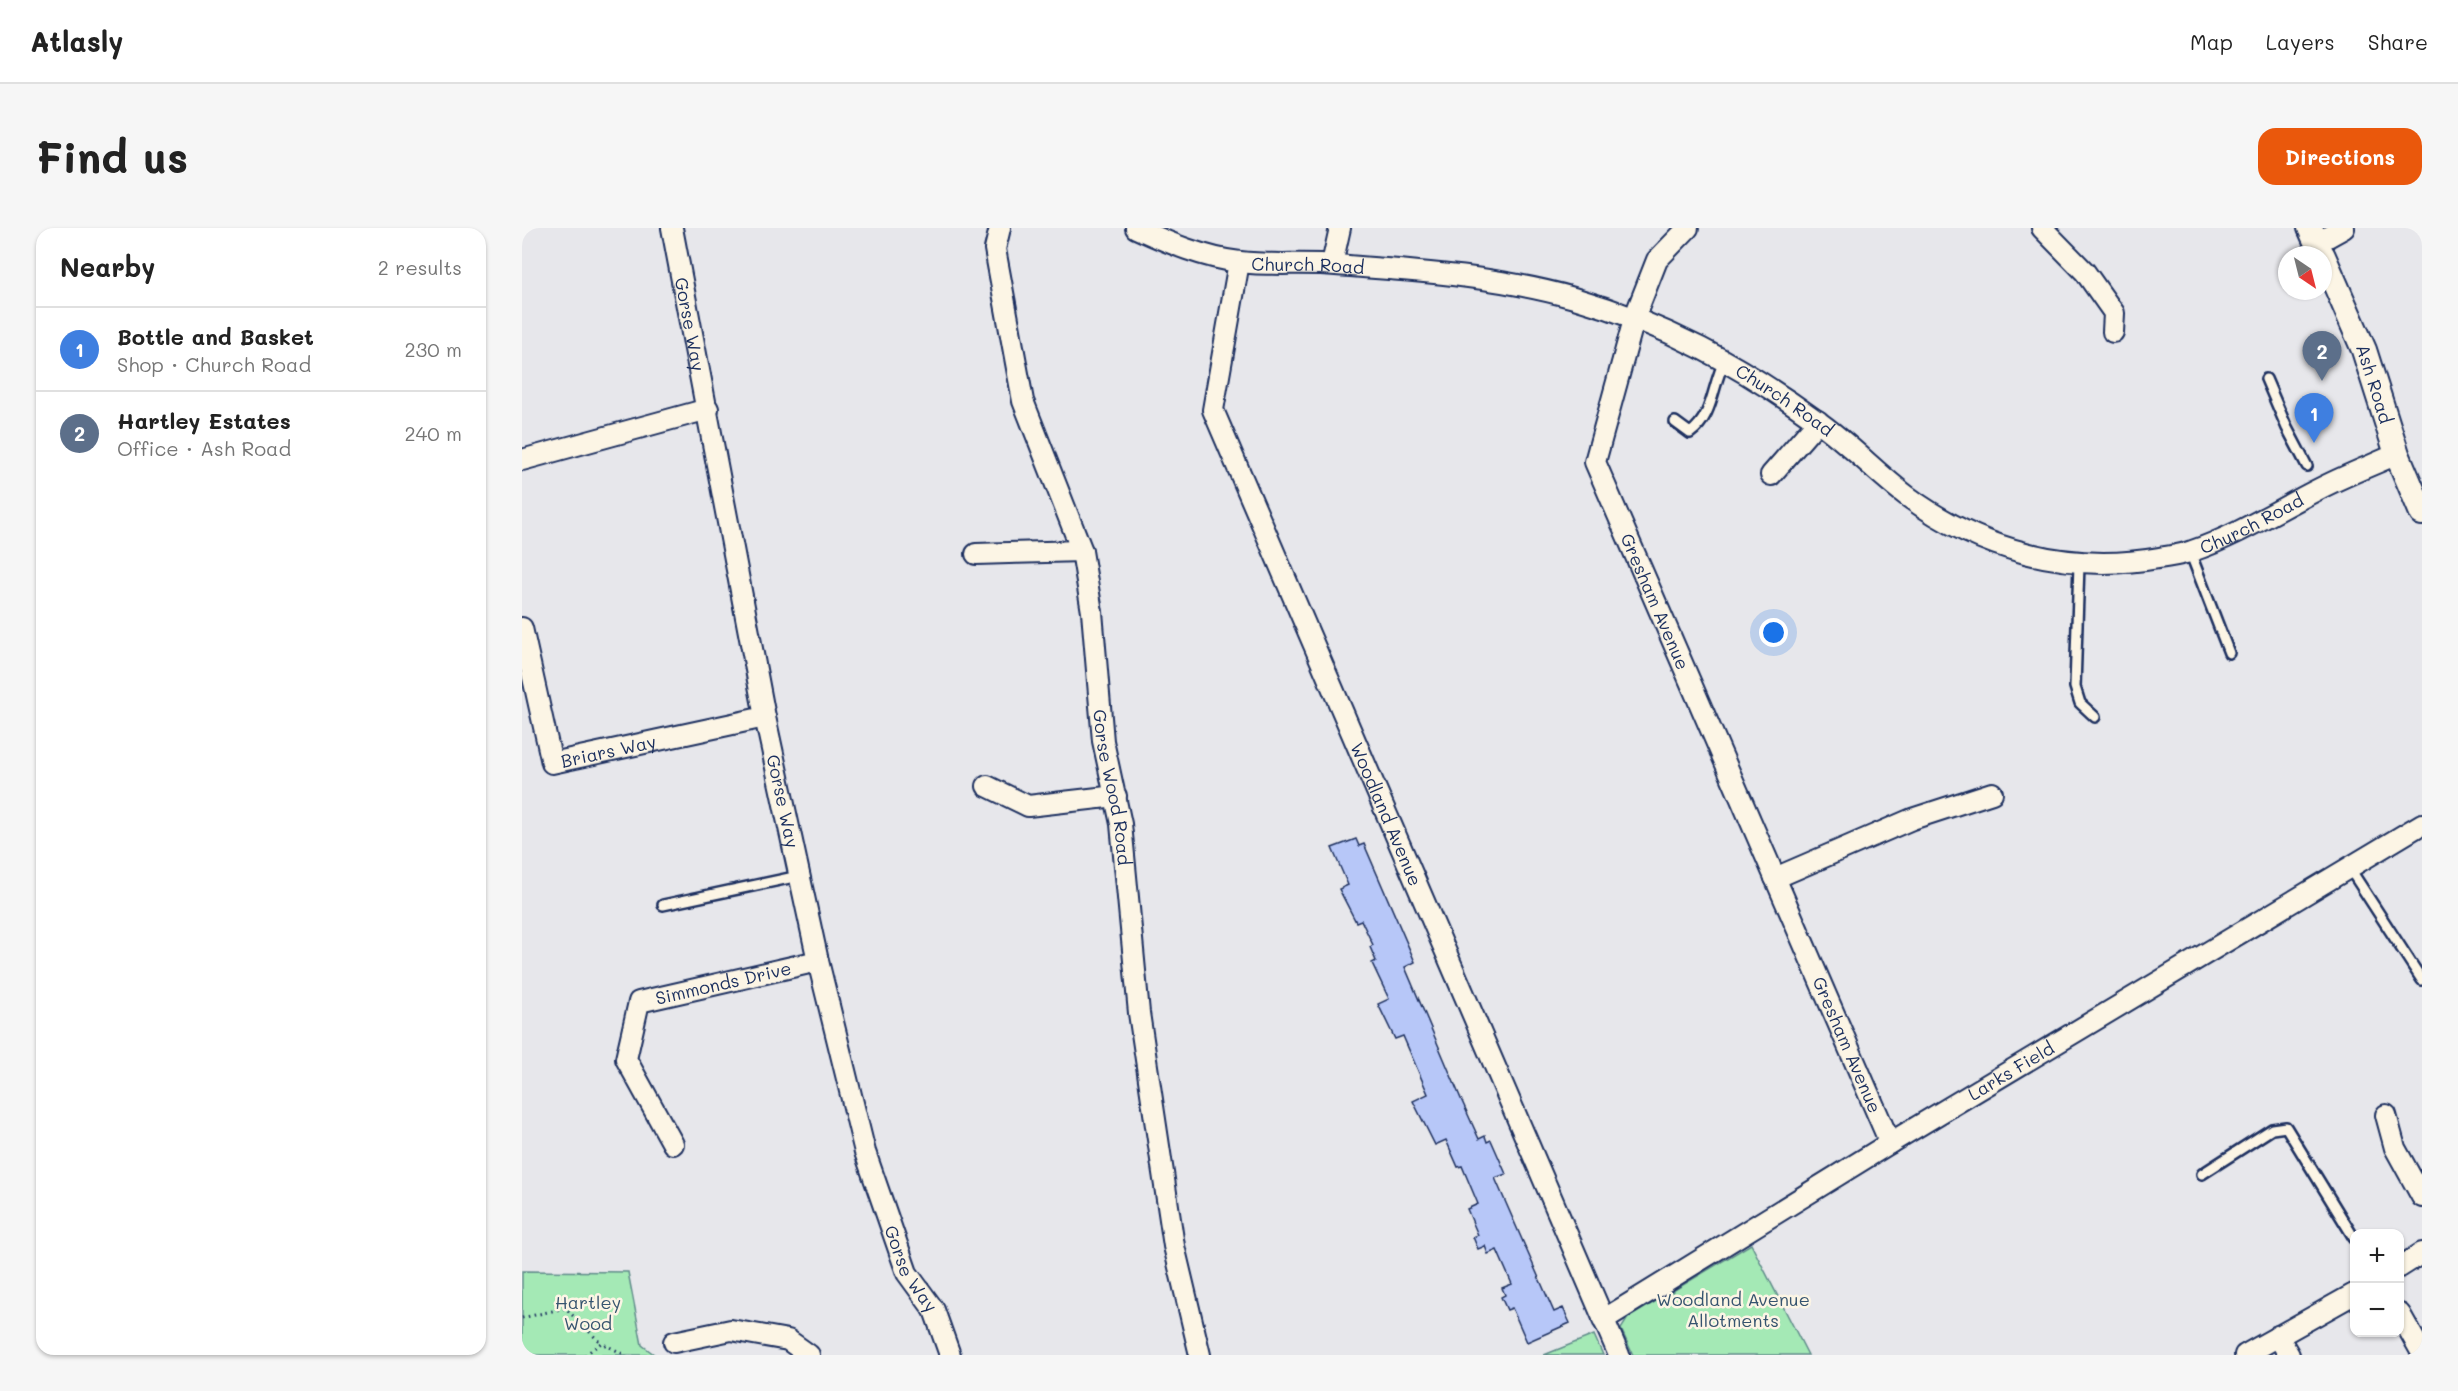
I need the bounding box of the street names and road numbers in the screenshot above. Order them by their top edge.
street label: Church Road [1251,251,1365,279]
street label: Gorse Way [670,275,711,373]
street label: Ash Road [2351,341,2399,427]
street label: Church Road [1731,358,1839,441]
street label: Church Road [2196,487,2308,559]
street label: Gresham Avenue [1615,530,1695,673]
street label: Gorse Wood Road [1088,708,1137,866]
street label: Briars Way [558,729,658,773]
street label: Woodland Avenue [1345,739,1428,889]
street label: Gorse Way [761,752,805,850]
street label: Simmonds Drive [653,956,793,1010]
street label: Gresham Avenue [1807,973,1887,1116]
street label: Larks Field [1963,1035,2058,1106]
street label: Gorse Way [879,1222,943,1317]

